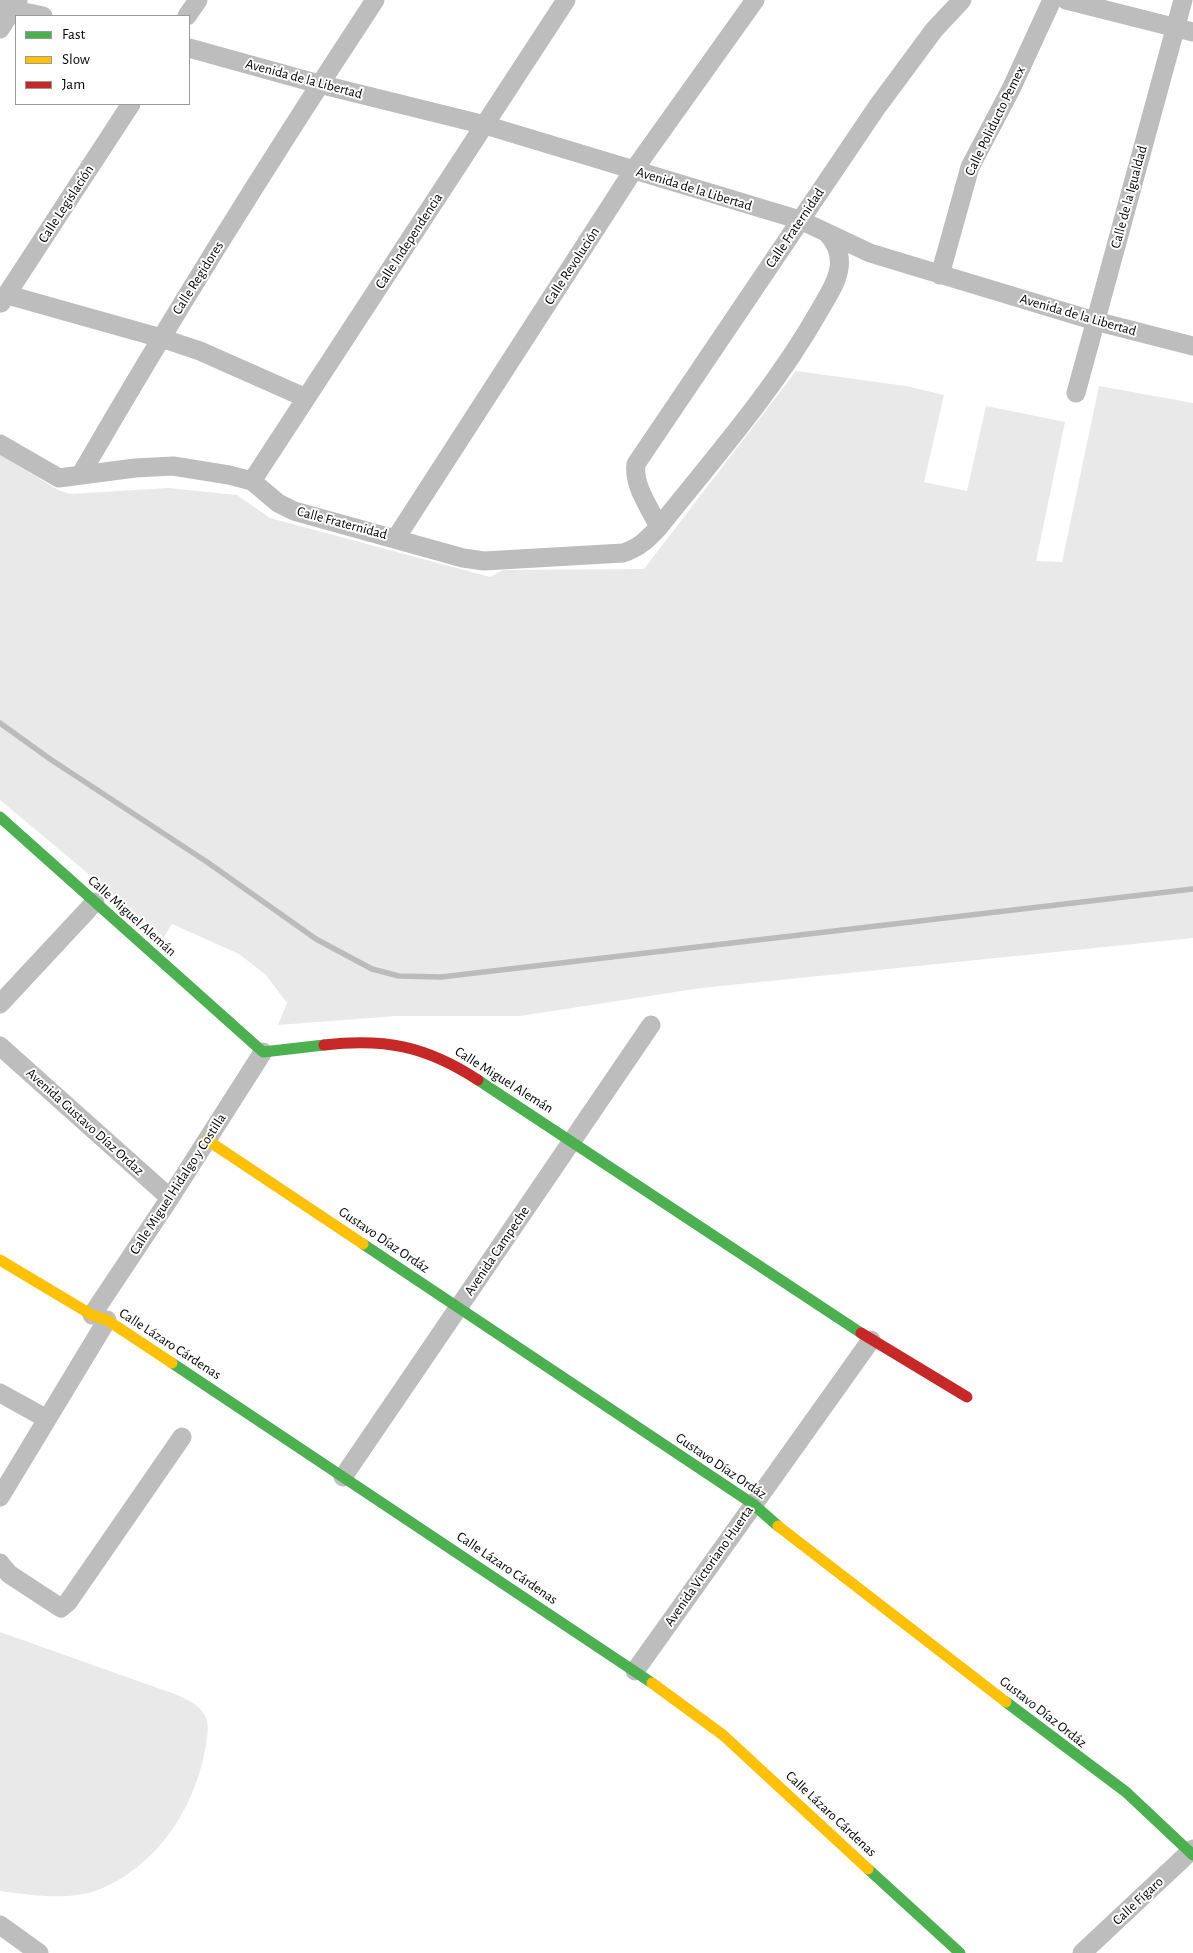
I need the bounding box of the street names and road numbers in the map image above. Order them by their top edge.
street label: Avenida de la Libertad [244,55,364,103]
street label: Calle Poliducto Pemex [961,63,1029,179]
street label: Calle de la Igualdad [1107,144,1151,250]
street label: Calle Legislación [35,162,97,246]
street label: Avenida de la Libertad [634,163,754,215]
street label: Calle Fraternidad [762,185,828,271]
street label: Calle Independencia [372,190,446,292]
street label: Calle Revolución [541,224,603,308]
street label: Calle Regidores [169,238,227,318]
street label: Avenida de la Libertad [1018,290,1138,340]
street label: Calle Fraternidad [295,503,389,543]
street label: Calle Miguel Alemán [84,872,180,960]
street label: Calle Miguel Alemán [452,1043,556,1117]
street label: Avenida Gustavo Díaz Ordaz [23,1065,147,1179]
street label: Calle Miguel Hidalgo y Costilla [126,1110,230,1258]
street label: Gustavo Díaz Ordáz [335,1203,433,1277]
street label: Avenida Campeche [461,1203,533,1299]
street label: Calle Lázaro Cárdenas [116,1305,224,1383]
street label: Gustavo Díaz Ordáz [672,1429,770,1503]
street label: Avenida Victoriano Huerta [661,1502,757,1630]
street label: Calle Lázaro Cárdenas [453,1528,561,1608]
street label: Gustavo Díaz Ordáz [996,1673,1090,1751]
street label: Calle Lázaro Cárdenas [782,1768,880,1860]
street label: Calle Fígaro [1109,1873,1167,1929]

